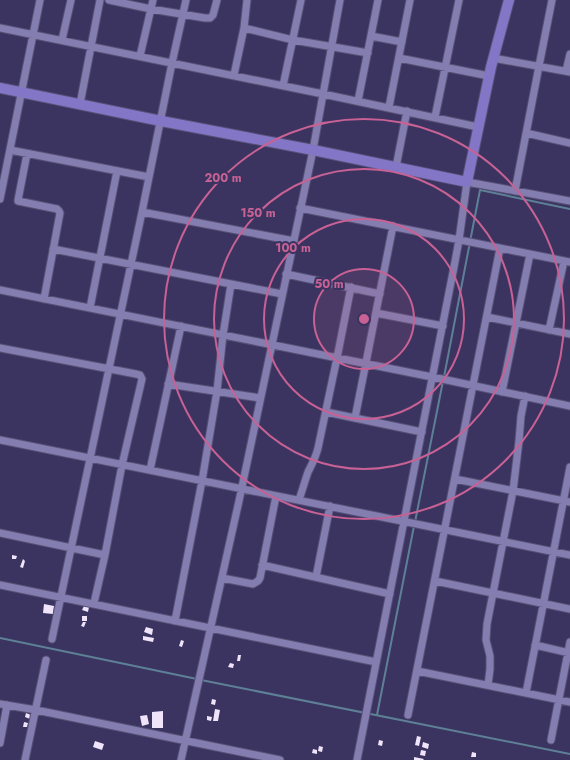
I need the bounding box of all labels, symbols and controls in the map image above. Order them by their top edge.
text: 200 m [204,169,242,187]
text: 150 m [240,204,276,222]
text: 100 m [275,239,311,257]
text: 50 m [314,275,344,293]
centre of rings [357,312,371,326]

